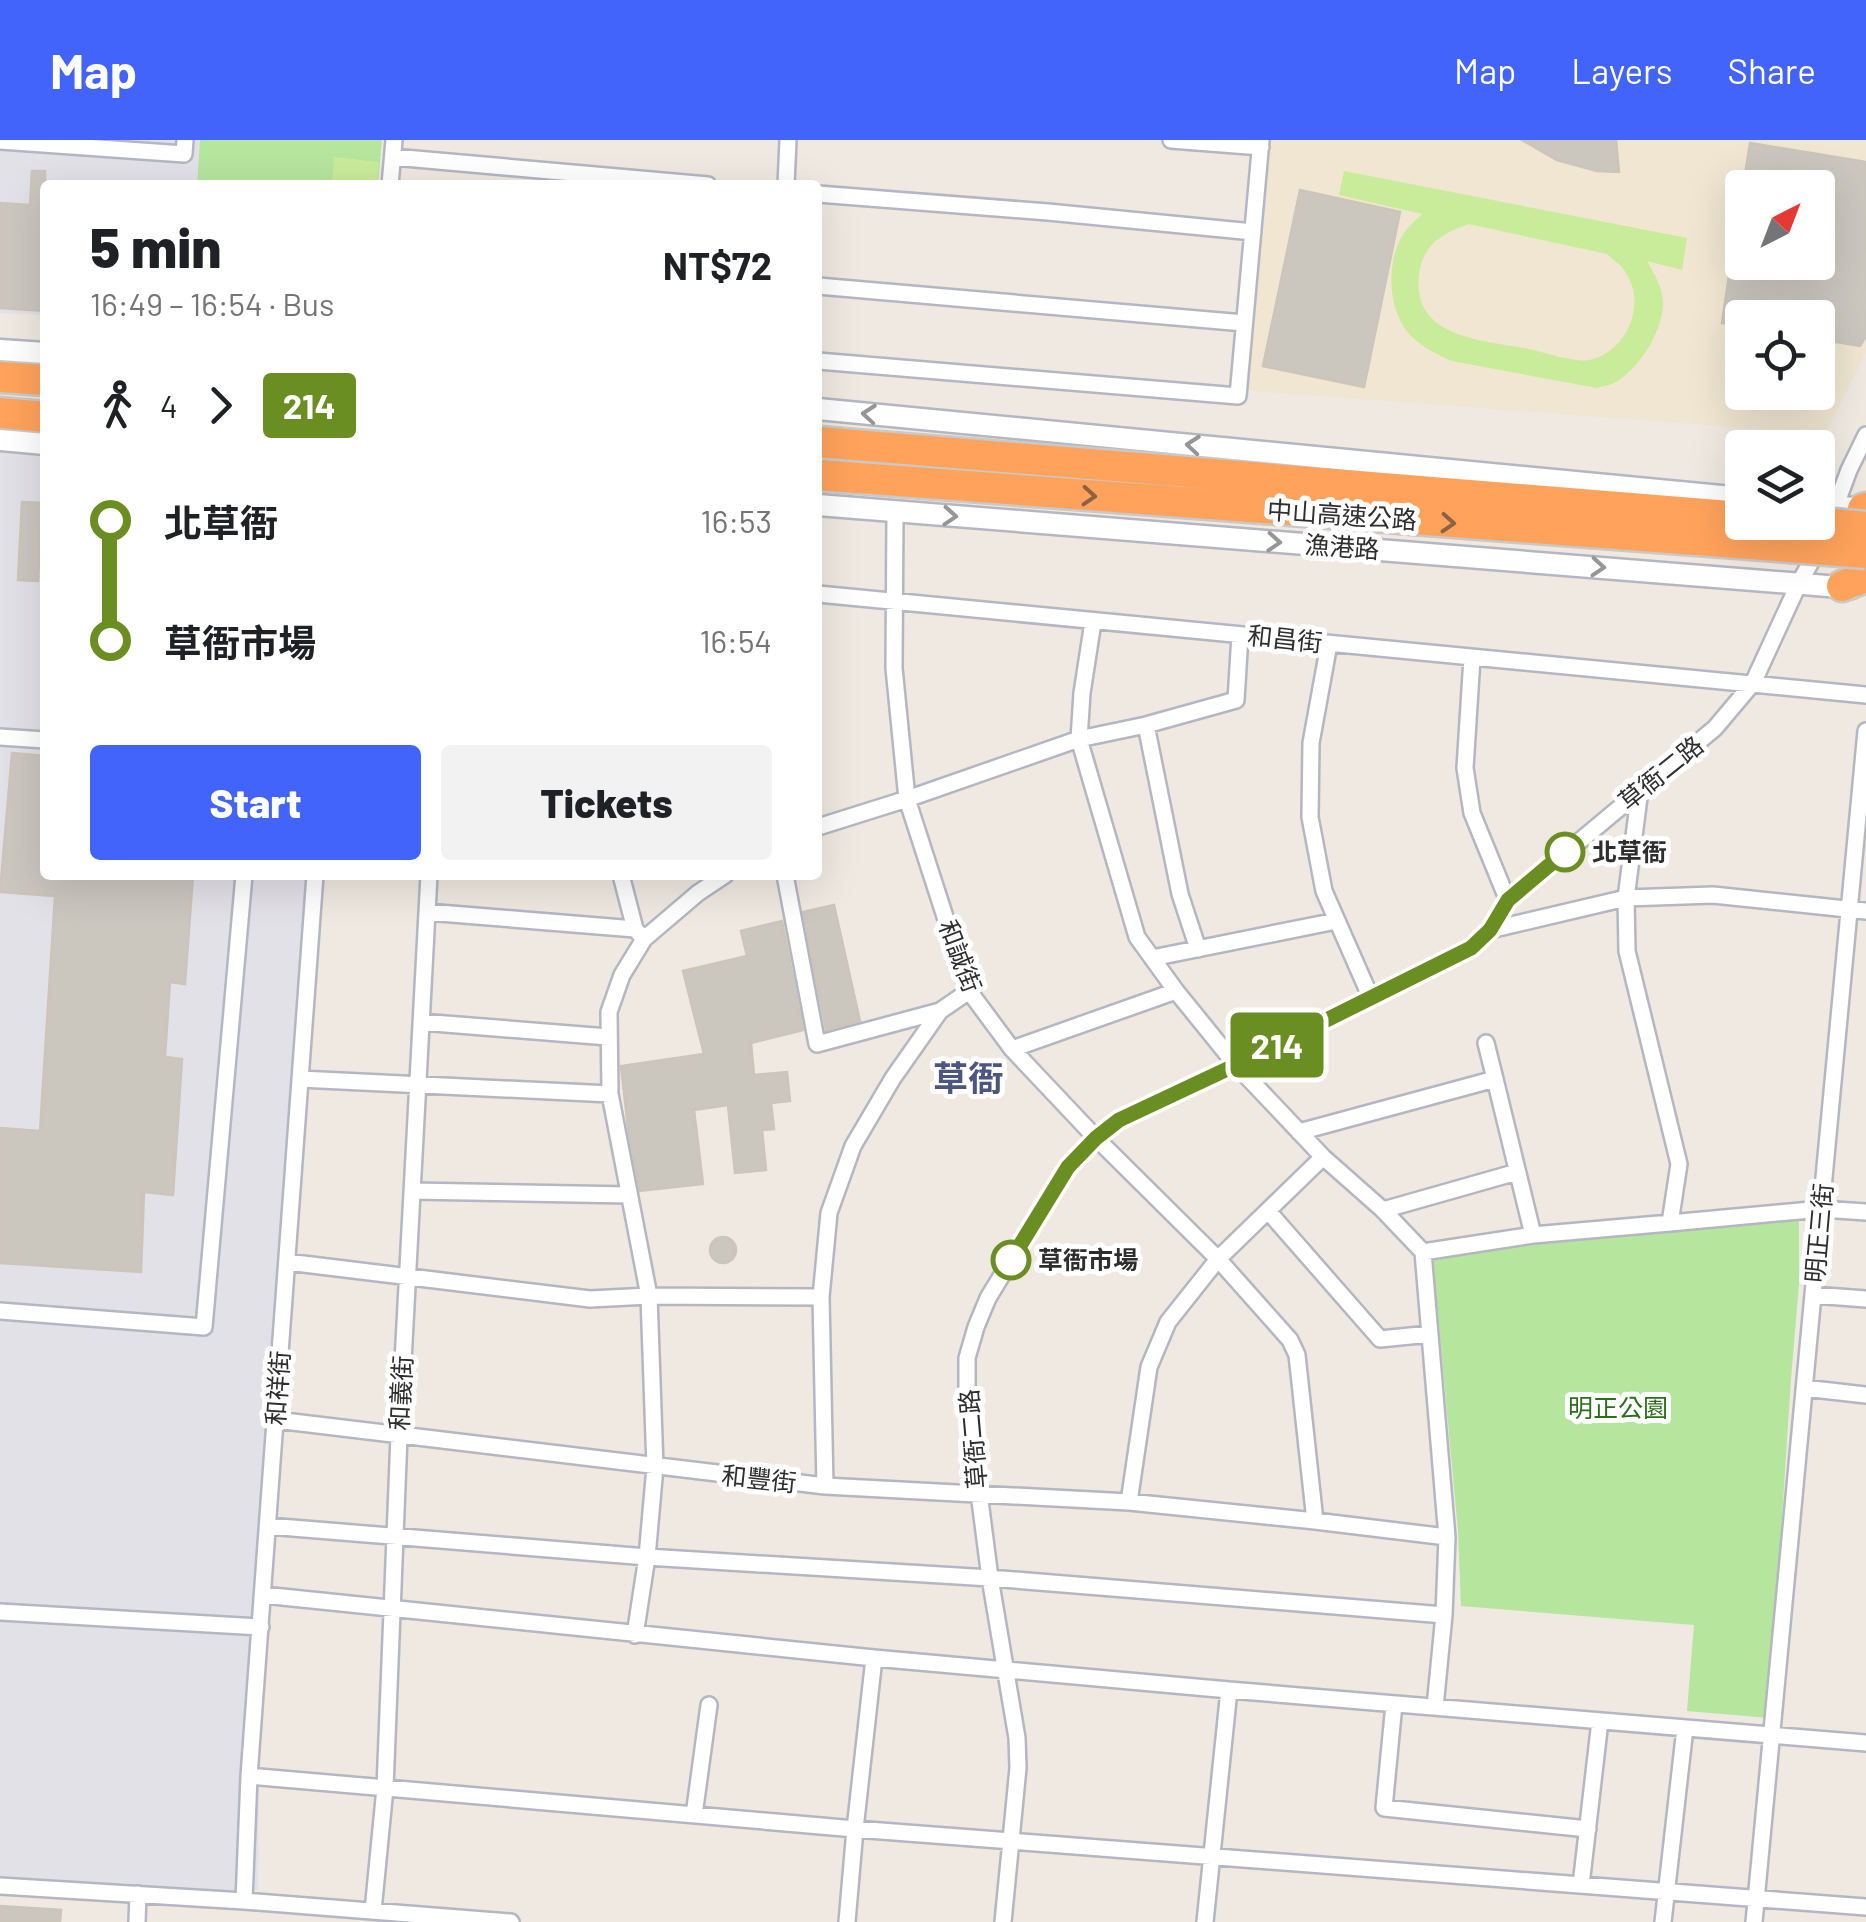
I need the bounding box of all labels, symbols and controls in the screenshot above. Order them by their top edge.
text: Map [50,41,137,99]
text: Map [1454,49,1516,91]
text: Layers [1571,49,1673,91]
text: Share [1728,49,1816,91]
north arrow [1725,170,1835,280]
map controls [1725,170,1835,540]
text: 5 min [90,213,222,279]
text: NT$72 [663,242,772,288]
text: 16:49 – 16:54 · Bus [90,284,334,322]
button: locate [1725,300,1835,410]
icon: walk [90,378,145,433]
icon: forward [193,378,248,433]
text: 214 [283,384,336,426]
text: 4 [160,386,178,424]
one-way arrow [861,403,877,425]
button: layers [1725,430,1835,540]
one-way arrow [1184,435,1200,456]
one-way arrow [1082,484,1098,506]
street label: 中山高速公路 [1266,494,1418,534]
text: 北草衙 [164,499,278,545]
text: 16:53 [701,501,772,539]
one-way arrow [942,505,958,527]
one-way arrow [1441,512,1457,533]
street label: 漁港路 [1304,528,1381,564]
one-way arrow [1266,530,1282,552]
one-way arrow [1590,556,1606,577]
text: 草衙市場 [164,619,316,665]
street label: 和昌街 [1246,619,1324,657]
text: 16:54 [699,621,772,659]
street label: 草衙二路 [1612,729,1709,815]
button: Start [90,745,421,860]
button: Tickets [441,745,772,860]
marker: 北草衙 [1546,833,1584,871]
place label: 北草衙 [1592,836,1667,866]
street label: 和誠街 [933,915,988,996]
line badge: 214 [1220,1012,1334,1078]
text: 214 [1251,1024,1303,1066]
district label: 草衙 [933,1056,1003,1098]
street label: 明正三街 [1799,1182,1837,1284]
marker: 草衙市場 [992,1241,1030,1279]
place label: 草衙市場 [1038,1244,1138,1274]
street label: 和祥街 [259,1349,295,1426]
street label: 和義街 [383,1355,417,1431]
street label: 草衙二路 [953,1388,991,1490]
park label: 明正公園 [1568,1392,1668,1422]
street label: 和豐街 [720,1459,798,1497]

